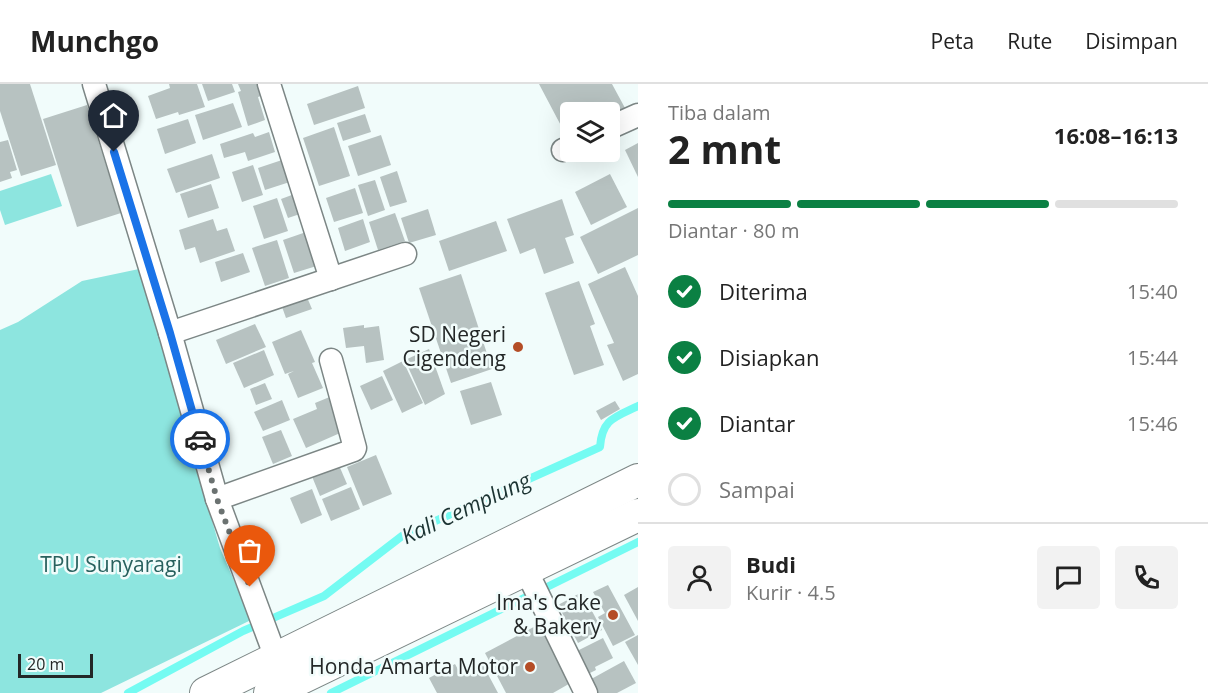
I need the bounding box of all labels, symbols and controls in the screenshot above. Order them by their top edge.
text: Munchgo [30,22,159,60]
text: Peta [931,27,974,55]
text: Rute [1007,27,1052,55]
text: Disimpan [1085,27,1178,55]
pin [88,90,139,152]
icon: home [97,99,130,132]
text: Tiba dalam [668,99,771,126]
map controls [560,102,620,162]
button: layers [560,102,620,162]
text: 16:08–16:13 [1054,120,1178,150]
text: 2 mnt [668,122,781,175]
text: Diantar · 80 m [668,217,800,244]
icon: check [668,275,701,308]
text: Diterima [719,276,808,306]
text: 15:40 [1127,278,1178,305]
place label: SD Negeri Cigendeng [402,320,506,372]
marker: SD Negeri Cigendeng [511,340,525,354]
icon: check [668,341,701,374]
text: Disiapkan [719,342,820,372]
text: 15:44 [1127,344,1178,371]
icon: check [668,407,701,440]
text: Diantar [719,408,795,438]
courier [170,409,230,469]
text: 15:46 [1127,410,1178,437]
icon: car [184,423,217,456]
water label: Kali Cemplung [396,463,537,550]
text: Sampai [719,474,795,504]
pin [224,525,275,587]
icon: bag [233,534,266,567]
button: person [668,546,731,609]
button: chat [1037,546,1100,609]
button: phone [1115,546,1178,609]
text: Budi [746,549,796,579]
park label: TPU Sunyaragi [40,550,182,578]
text: Kurir · 4.5 [746,579,836,606]
place label: Ima's Cake & Bakery [496,588,601,640]
marker: Ima's Cake & Bakery [606,608,620,622]
scale bar [18,651,93,678]
place label: Honda Amarta Motor [309,652,518,680]
text: 20 m [27,653,64,675]
marker: Honda Amarta Motor [523,660,537,674]

